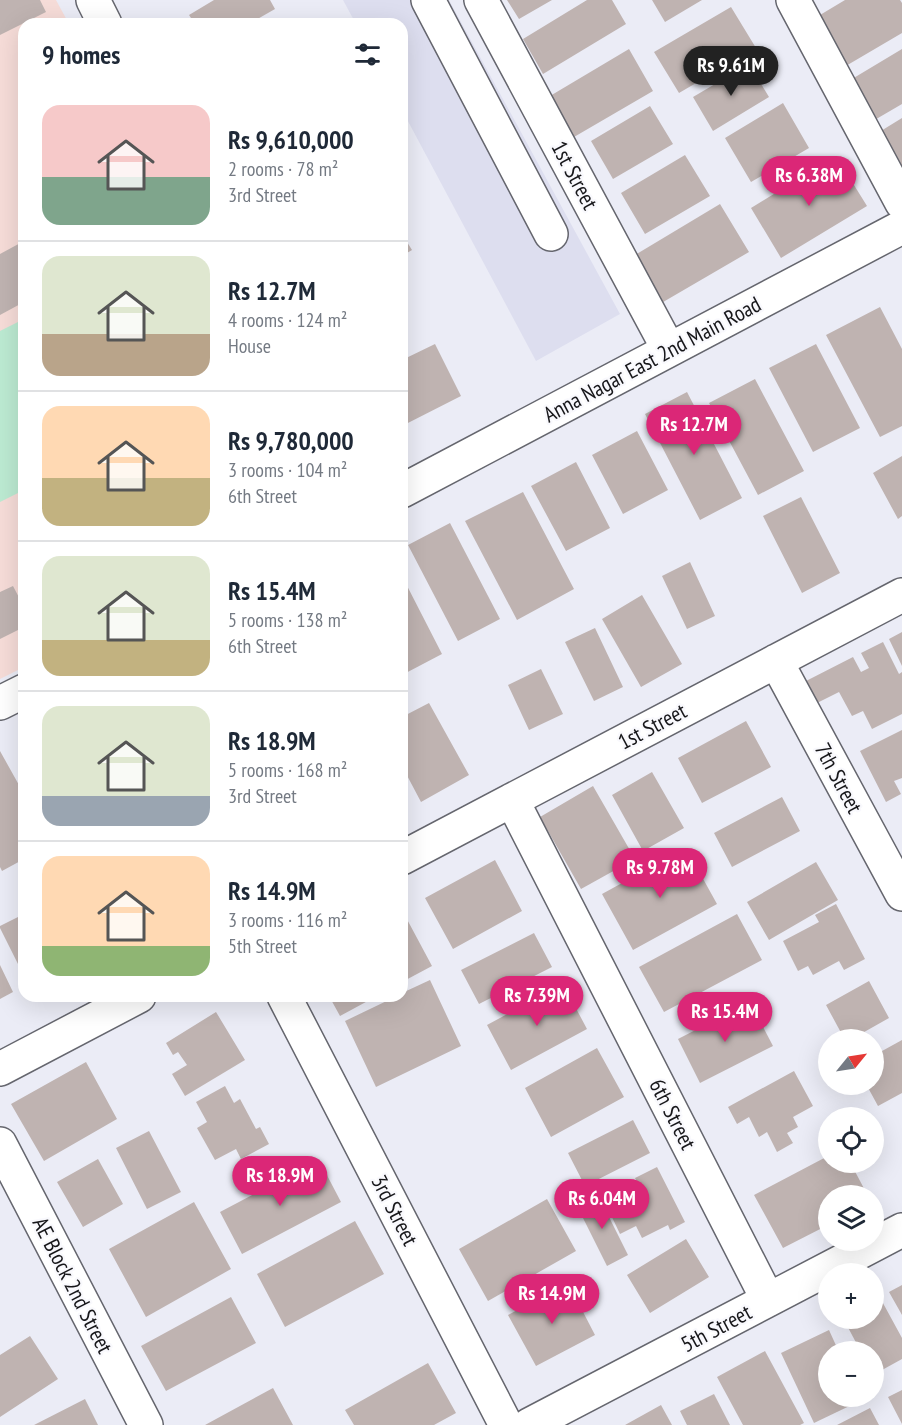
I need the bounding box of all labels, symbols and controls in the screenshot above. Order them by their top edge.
text: 9 homes [42,38,120,71]
icon: filters [351,38,384,71]
pin: Rs 9.61M [669,46,793,97]
text: Rs 9.61M [697,52,765,78]
text: Rs 9,610,000 [228,123,354,156]
icon: home [90,129,162,201]
street label: 1st Street [545,136,605,214]
text: 2 rooms · 78 m² [228,156,338,182]
pin: Rs 6.38M [747,156,871,207]
text: Rs 6.38M [775,162,843,188]
text: 3rd Street [228,182,297,208]
text: Rs 12.7M [228,274,316,307]
icon: home [90,280,162,352]
street label: Anna Nagar East 2nd Main Road [538,290,766,428]
text: 4 rooms · 124 m² [228,307,347,333]
text: House [228,333,271,359]
pin: Rs 12.7M [632,405,756,456]
text: Rs 12.7M [660,411,728,437]
text: Rs 9,780,000 [228,424,354,457]
icon: home [90,430,162,502]
text: 3 rooms · 104 m² [228,457,347,483]
text: 6th Street [228,483,297,509]
text: Rs 15.4M [228,574,316,607]
icon: home [90,580,162,652]
text: 5 rooms · 138 m² [228,607,347,633]
text: 6th Street [228,633,297,659]
street label: 1st Street [613,696,691,756]
text: Rs 18.9M [228,724,316,757]
icon: home [90,730,162,802]
street label: 7th Street [809,738,869,818]
text: 5 rooms · 168 m² [228,757,347,783]
text: 3rd Street [228,783,297,809]
pin: Rs 9.78M [598,848,722,899]
text: Rs 9.78M [626,854,694,880]
text: Rs 14.9M [228,874,316,907]
icon: home [90,880,162,952]
text: 3 rooms · 116 m² [228,907,347,933]
text: 5th Street [228,933,297,959]
pin: Rs 7.39M [475,976,599,1027]
text: Rs 7.39M [504,982,570,1008]
pin: Rs 15.4M [663,992,787,1043]
text: Rs 15.4M [691,998,759,1024]
north arrow [818,1029,884,1095]
map controls [818,1029,884,1407]
street label: 6th Street [643,1074,703,1154]
button: locate [818,1107,884,1173]
pin: Rs 18.9M [218,1156,342,1207]
text: Rs 18.9M [246,1162,314,1188]
street label: 3rd Street [365,1170,425,1250]
pin: Rs 6.04M [540,1179,664,1230]
text: Rs 6.04M [568,1185,636,1211]
button: layers [818,1185,884,1251]
street label: AE Block 2nd Street [27,1212,119,1358]
button: + [818,1263,884,1329]
pin: Rs 14.9M [490,1274,614,1325]
text: Rs 14.9M [518,1280,586,1306]
street label: 5th Street [676,1298,756,1358]
button: − [818,1341,884,1407]

